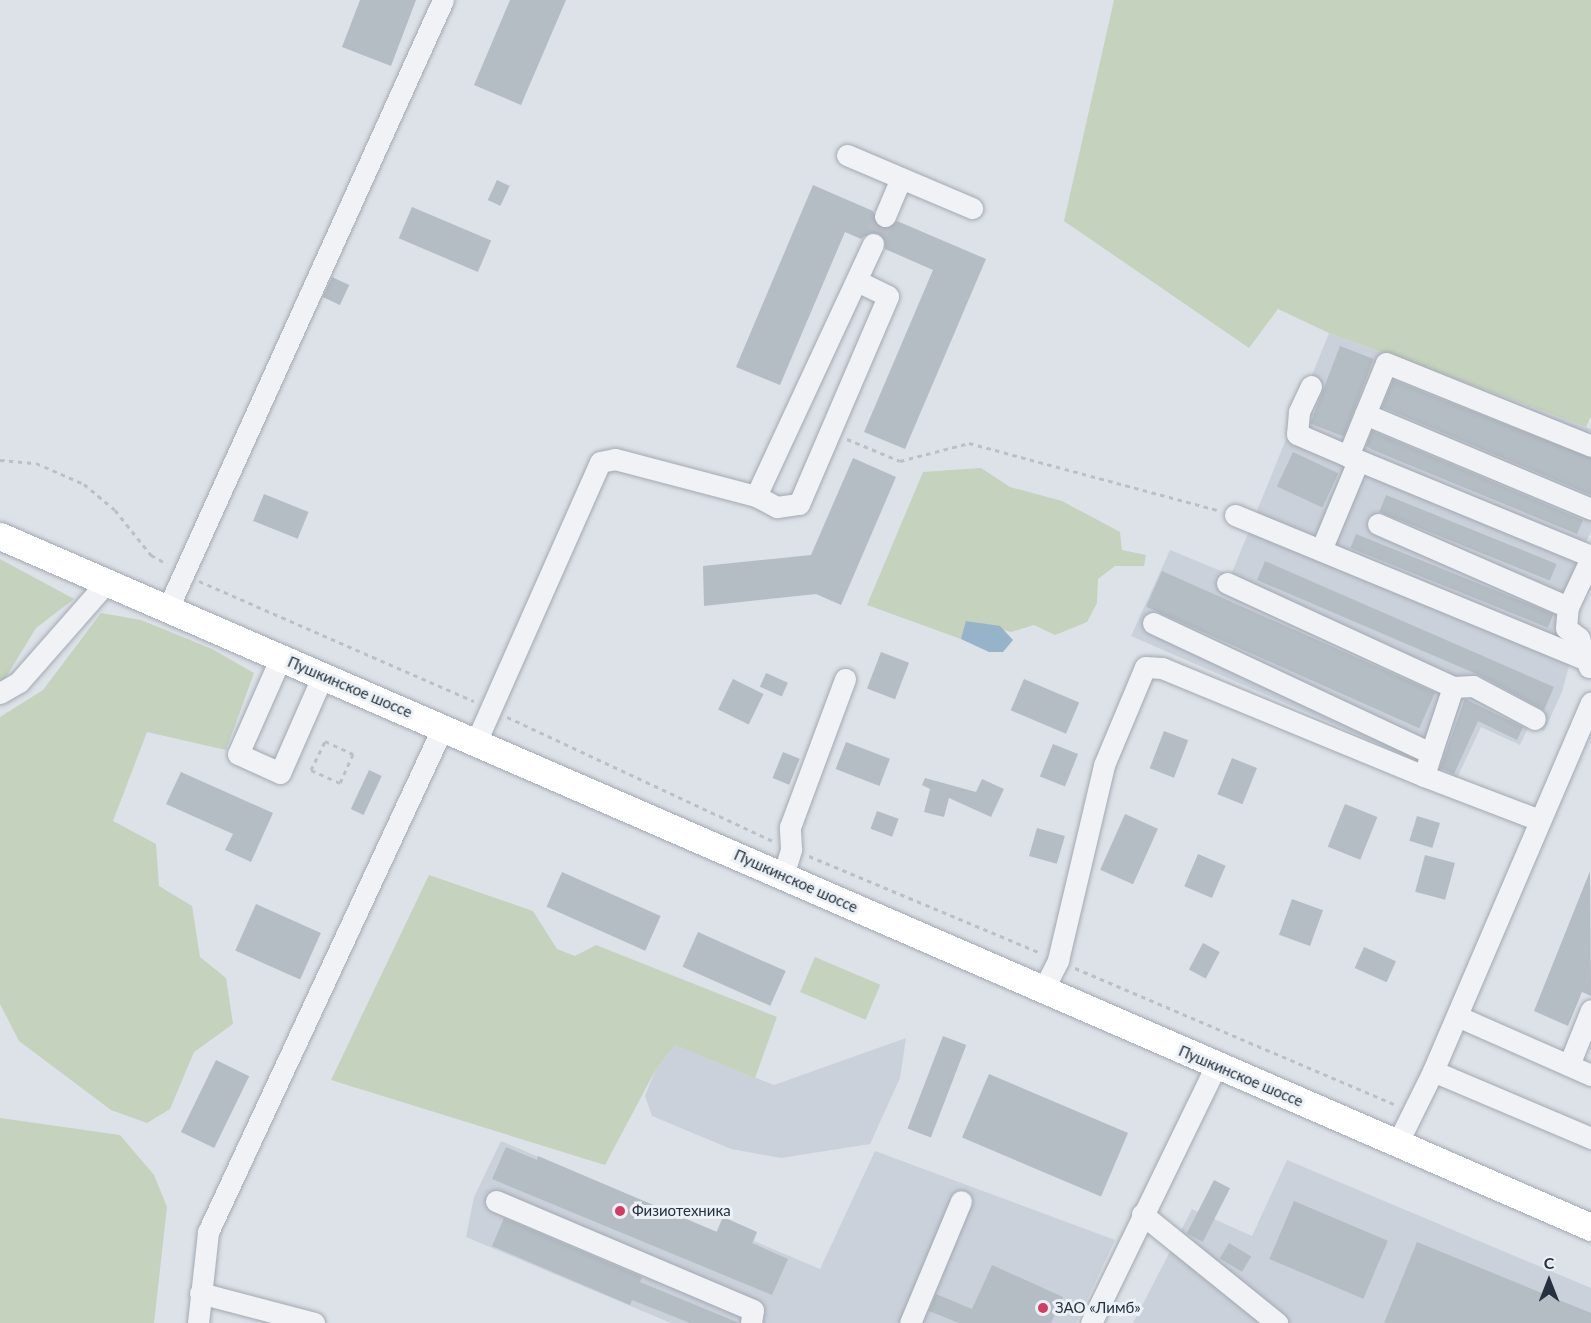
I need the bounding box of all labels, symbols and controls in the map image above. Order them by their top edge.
street label: Пушкинское шоссе [285,653,415,721]
street label: Пушкинское шоссе [731,846,861,916]
street label: Пушкинское шоссе [1176,1042,1306,1110]
place label: Физиотехника [632,1202,731,1220]
marker: Физиотехника [613,1204,627,1218]
north arrow [1519,1251,1579,1311]
text: С [1544,1253,1554,1272]
place label: ЗАО «Лимб» [1055,1299,1141,1317]
marker: ЗАО «Лимб» [1036,1301,1050,1315]

